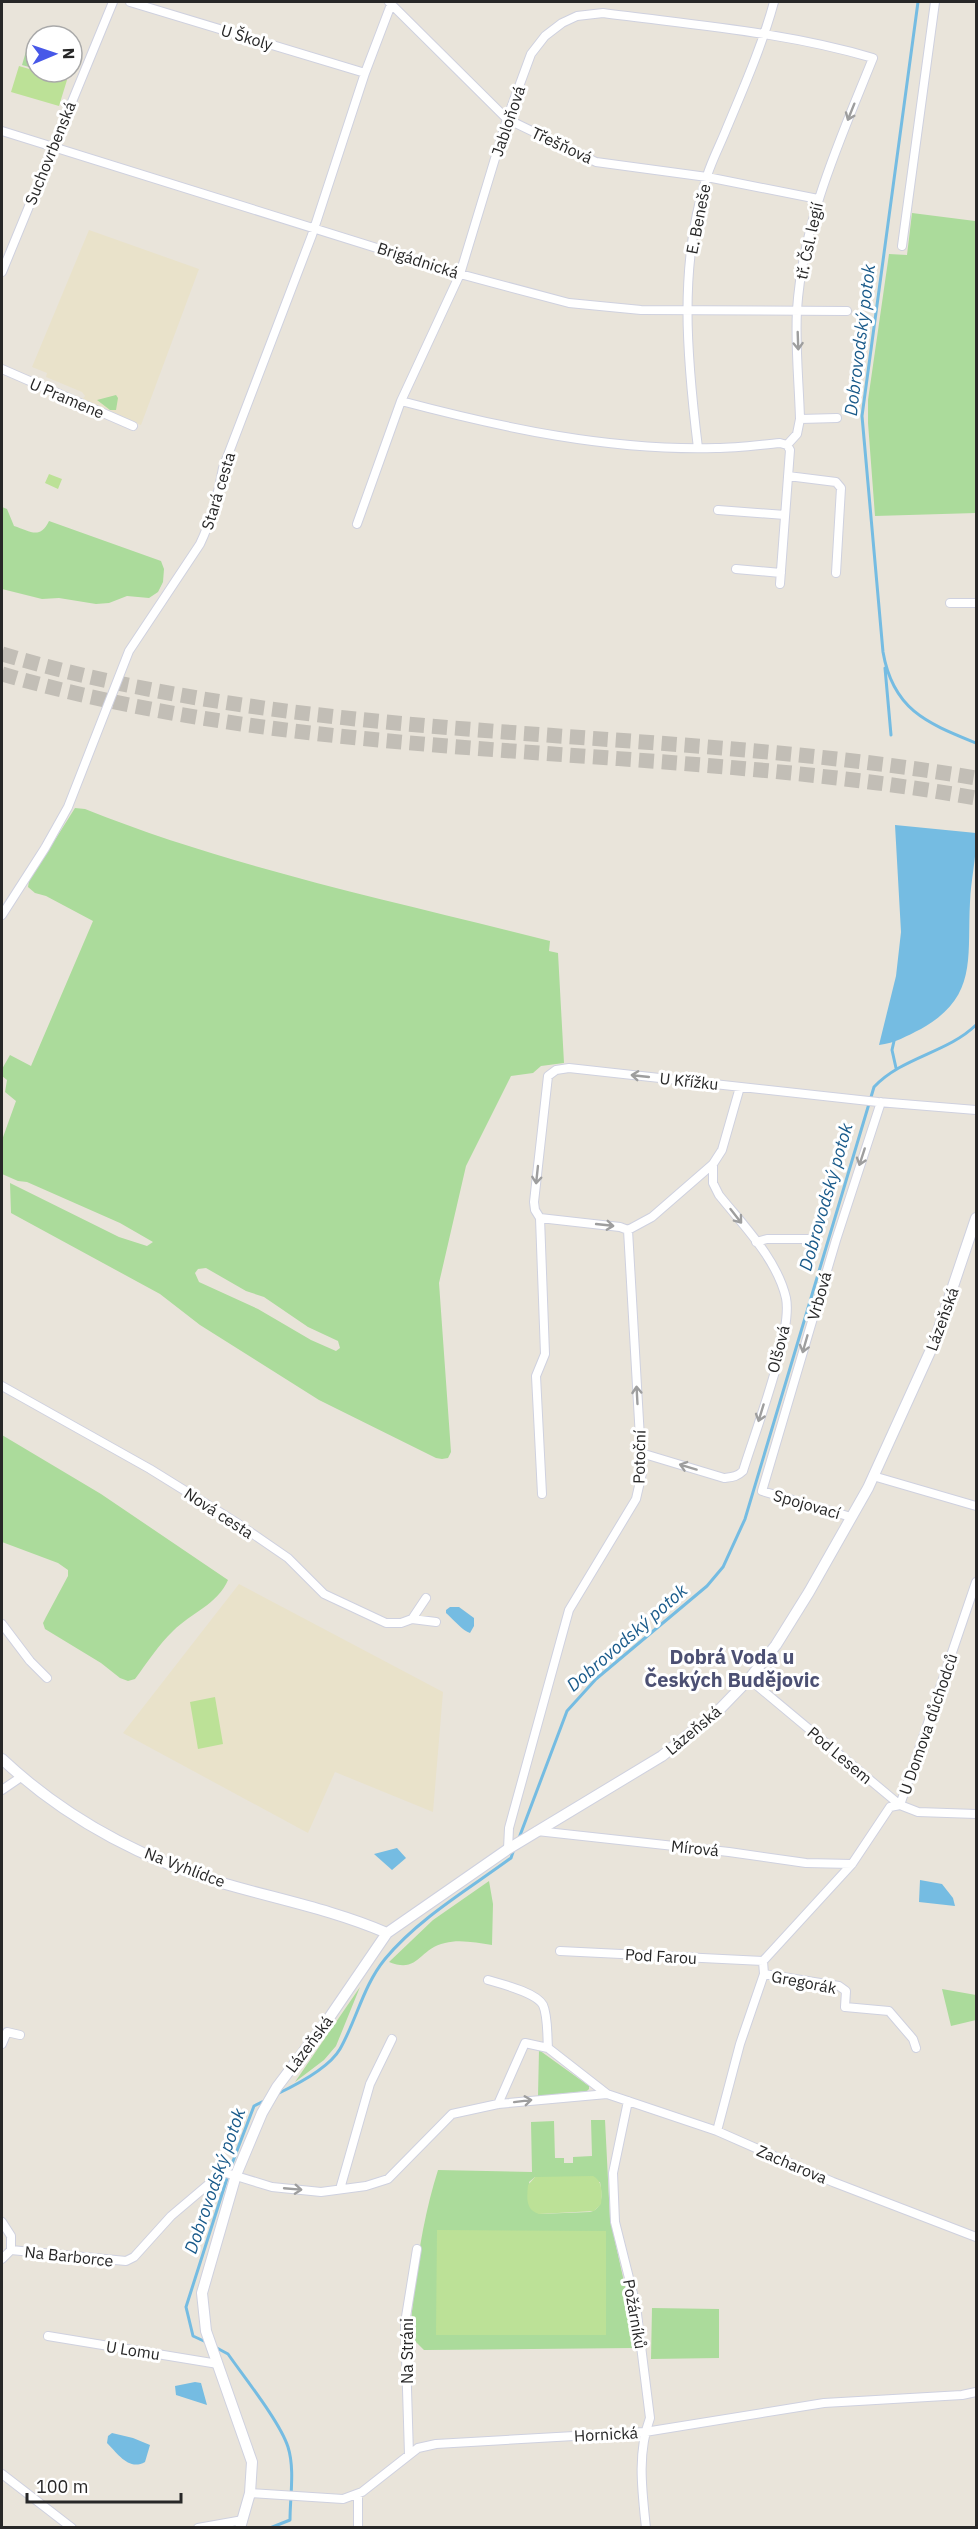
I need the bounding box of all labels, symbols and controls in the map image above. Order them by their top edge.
street label: U Školy [219,19,276,54]
north arrow [24,24,84,84]
text: N [59,47,79,60]
street label: Jabloňová [487,83,530,159]
street label: Suchovrbenská [20,98,80,208]
one-way arrow [845,102,856,121]
street label: Třešňová [528,122,596,168]
street label: E. Beneše [681,182,715,256]
street label: tř. Čsl. legií [790,200,827,281]
street label: Brigádnická [375,237,462,283]
water label: Dobrovodský potok [839,262,880,417]
one-way arrow [792,330,803,350]
street label: U Pramene [27,373,108,423]
street label: Stará cesta [197,449,239,532]
street label: U Křížku [658,1068,720,1094]
one-way arrow [631,1070,650,1081]
water label: Dobrovodský potok [793,1120,858,1273]
one-way arrow [856,1147,867,1166]
one-way arrow [531,1165,542,1185]
one-way arrow [729,1208,742,1224]
one-way arrow [595,1220,614,1231]
street label: Vrbová [803,1269,836,1323]
street label: Lázeňská [921,1284,963,1354]
street label: Olšová [762,1323,794,1375]
one-way arrow [799,1334,810,1353]
one-way arrow [632,1385,643,1405]
one-way arrow [754,1403,765,1422]
street label: Potoční [629,1430,649,1484]
one-way arrow [679,1460,698,1471]
street label: Nová cesta [181,1483,258,1543]
street label: Spojovací [771,1485,843,1523]
water label: Dobrovodský potok [562,1578,692,1696]
district label: Dobrá Voda u Českých Budějovic [644,1643,820,1693]
street label: U Domova důchodců [894,1651,962,1797]
street label: Lázeňská [661,1701,725,1759]
street label: Pod Lesem [803,1722,877,1788]
street label: Mírová [670,1836,720,1860]
street label: Na Vyhlídce [142,1842,228,1892]
street label: Pod Farou [624,1944,698,1968]
street label: Gregorák [770,1966,839,1998]
street label: Lázeňská [281,2011,337,2077]
one-way arrow [513,2096,533,2107]
water label: Dobrovodský potok [179,2104,250,2257]
street label: Zacharova [754,2140,831,2188]
one-way arrow [282,2184,302,2195]
street label: Na Barborce [24,2241,115,2271]
street label: Požárníků [619,2278,651,2350]
street label: Na Stráni [397,2318,417,2384]
street label: U Lomu [105,2336,161,2364]
street label: Hornická [573,2422,639,2446]
scale bar [27,2466,182,2504]
text: 100 m [36,2475,88,2498]

